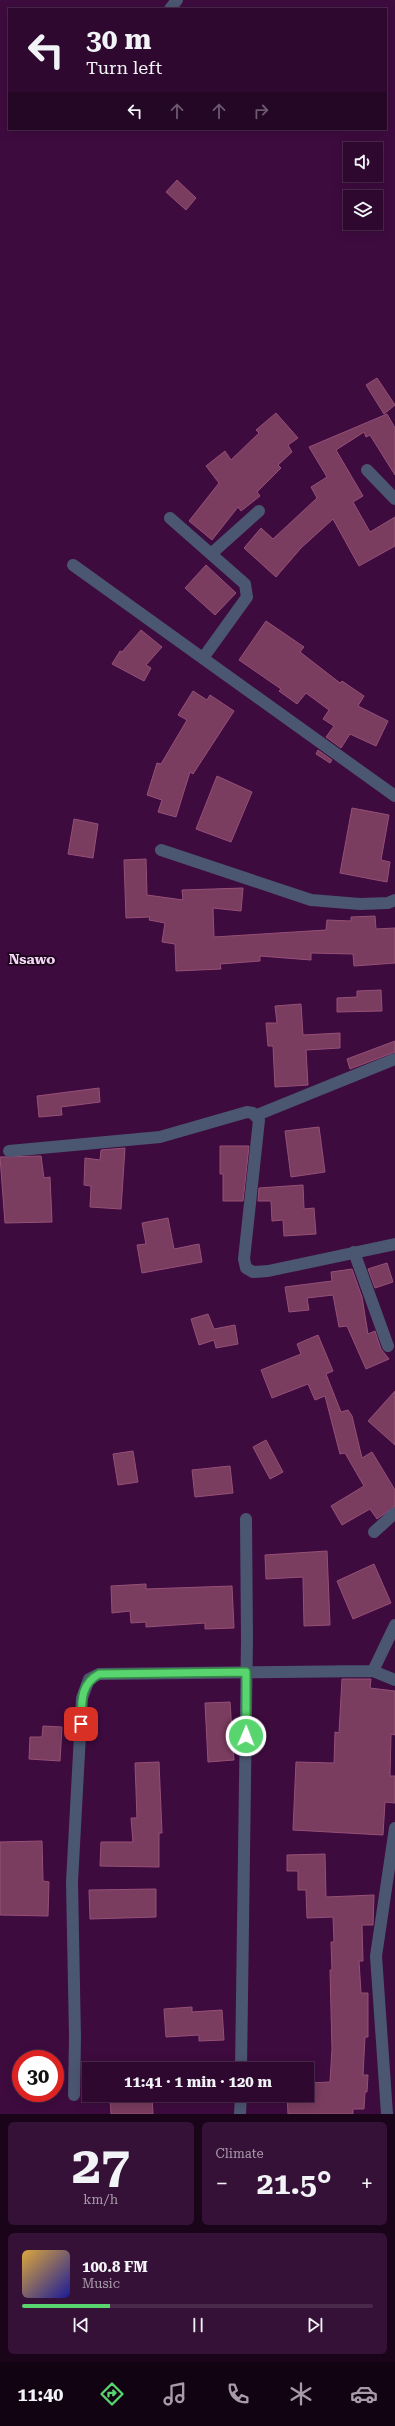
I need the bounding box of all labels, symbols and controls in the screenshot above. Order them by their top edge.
text: 30 m [86,23,151,56]
icon: left [20,24,72,76]
text: Turn left [86,57,162,78]
icon: left [124,100,146,122]
icon: ahead [166,100,188,122]
icon: ahead [208,100,230,122]
icon: right [250,100,272,122]
map controls [343,142,383,230]
button: sound [343,142,383,182]
button: layers [343,190,383,230]
district label: Nsawo [9,951,55,967]
pin [64,1707,98,1741]
icon: arrive [70,1713,92,1735]
position arrow [225,1715,267,1757]
speed limit sign: 30 [12,2050,64,2102]
text: 11:41 · 1 min · 120 m [124,2073,272,2091]
text: 27 [72,2135,130,2196]
text: Climate [216,2146,264,2161]
text: 21.5° [257,2166,332,2201]
text: − [216,2171,228,2196]
text: + [361,2171,373,2196]
text: km/h [83,2192,118,2207]
text: 100.8 FM [82,2258,148,2276]
text: Music [82,2276,120,2291]
icon: previous [70,2314,92,2336]
icon: pause [187,2314,209,2336]
icon: next [304,2314,326,2336]
icon: directions [98,2380,126,2408]
icon: music [161,2380,189,2408]
icon: phone [224,2380,252,2408]
icon: climate [287,2380,315,2408]
icon: car [350,2380,378,2408]
text: 11:40 [17,2384,63,2405]

